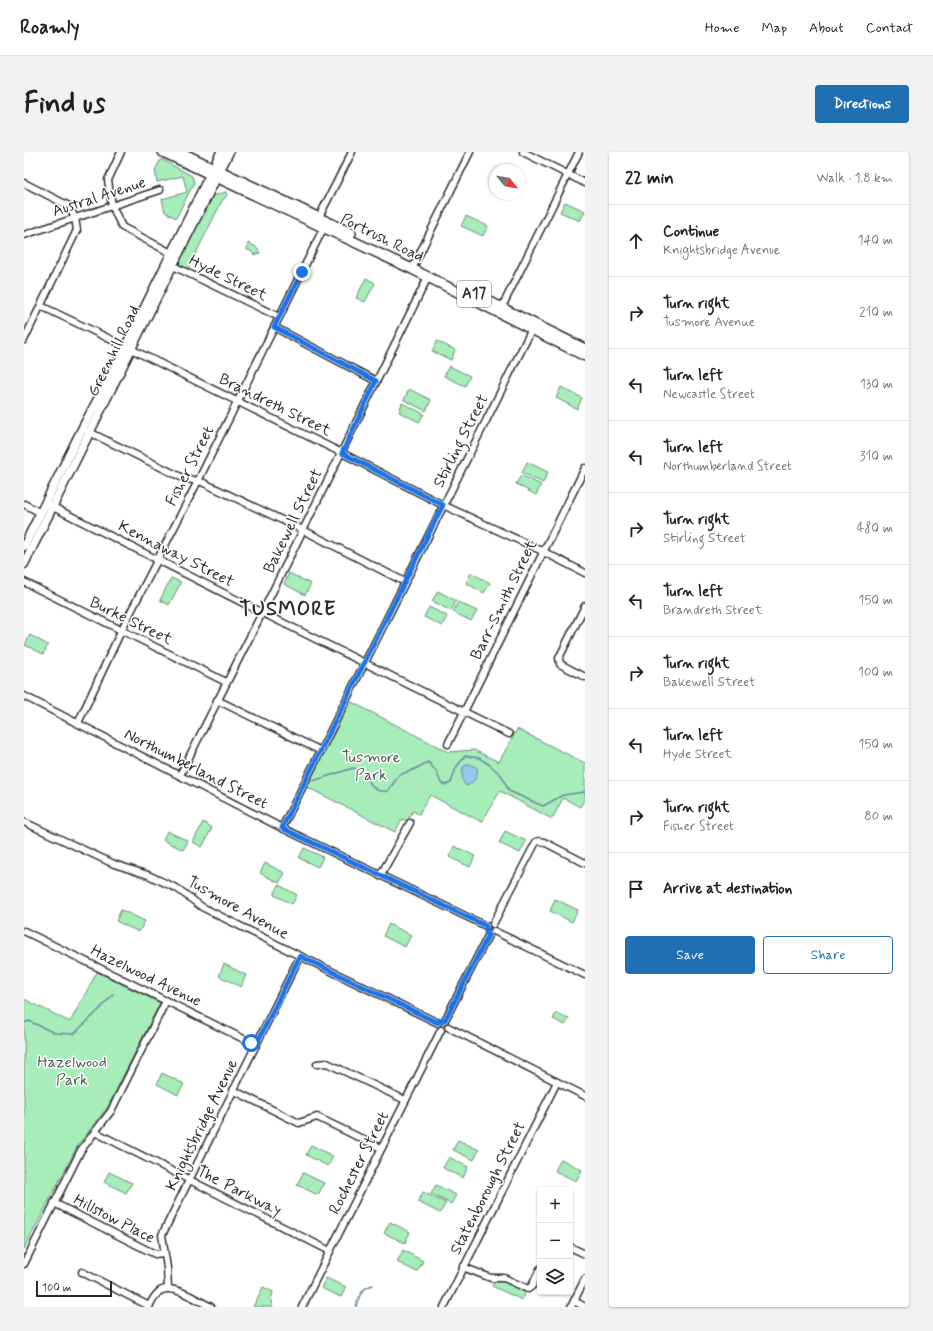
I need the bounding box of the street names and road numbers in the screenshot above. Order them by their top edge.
street label: Austral Avenue [50,172,148,222]
street label: Portrush Road [337,209,427,267]
street label: Hyde Street [185,250,271,306]
road number: A17 [457,281,491,307]
street label: Greenhill Road [83,302,145,400]
street label: Brandreth Street [215,369,335,442]
street label: Stirling Street [428,390,495,492]
street label: Fisher Street [161,422,219,510]
street label: Bakewell Street [259,465,328,577]
street label: Kennaway Street [114,516,238,592]
street label: Barr-Smith Street [466,536,542,663]
street label: Burke Street [86,592,176,650]
street label: Northumberland Street [121,724,271,814]
street label: Tusmore Avenue [183,871,293,945]
street label: Hazelwood Avenue [87,940,205,1012]
street label: Knightsbridge Avenue [161,1055,244,1195]
street label: Rochester Street [324,1108,394,1218]
street label: Statenborough Street [445,1117,531,1258]
street label: The Parkway [193,1161,285,1221]
street label: Hillstow Place [70,1189,158,1249]

